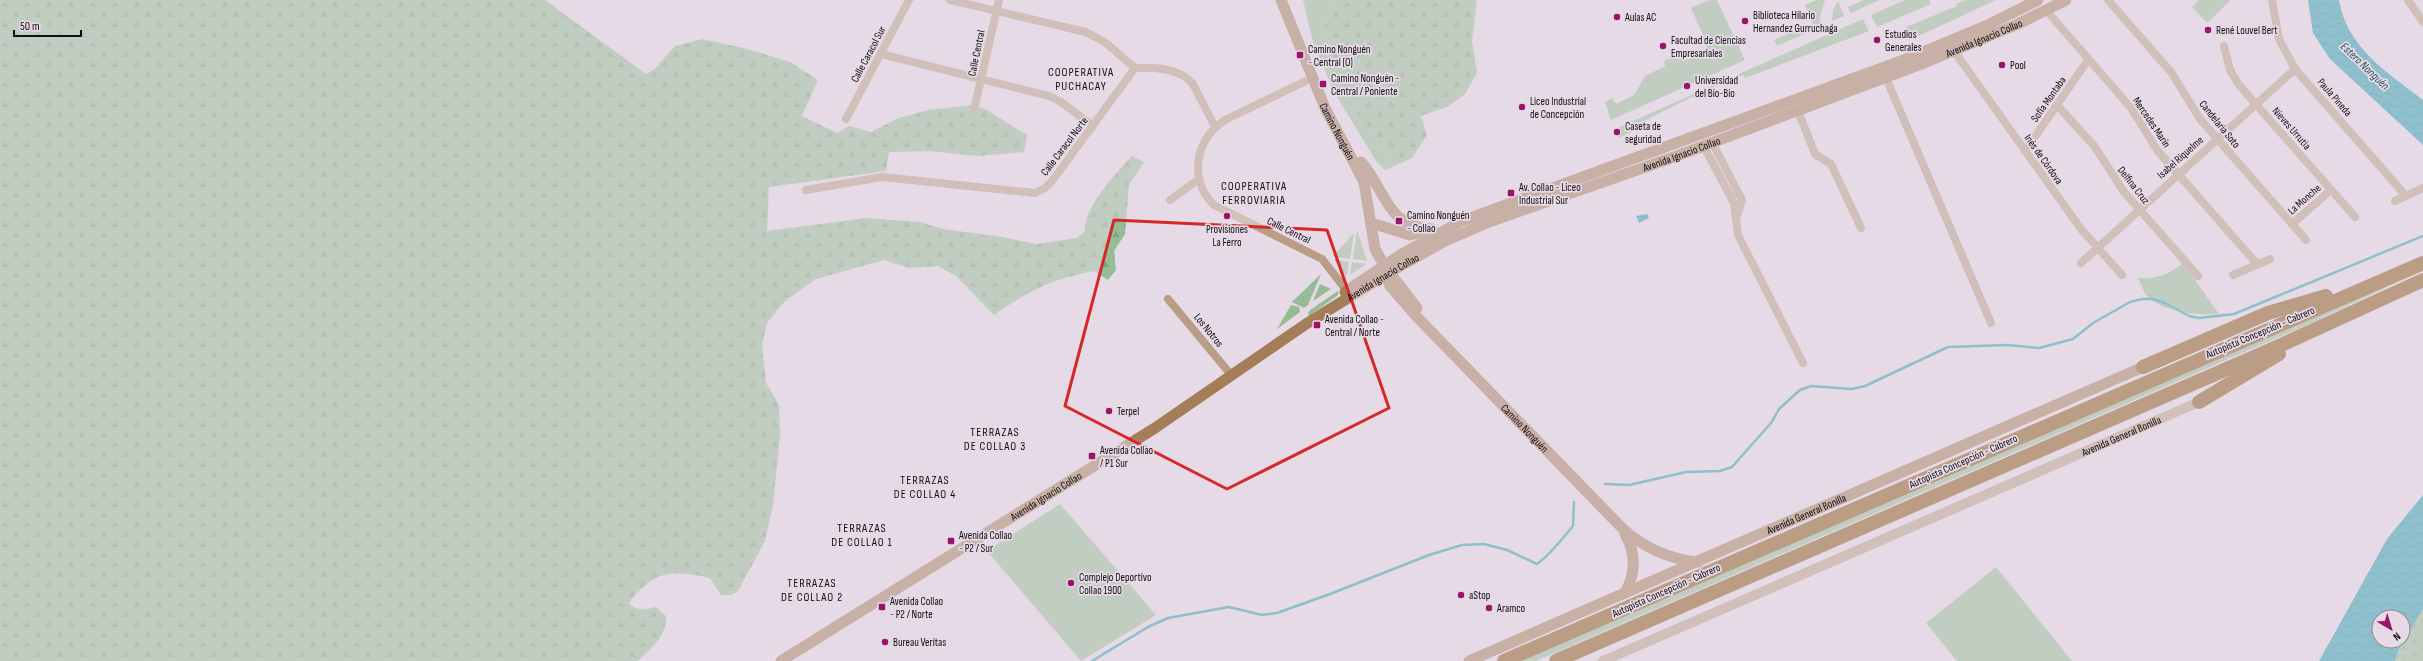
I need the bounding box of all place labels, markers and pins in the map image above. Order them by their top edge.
place label: Biblioteca Hilario Hernandez Gurruchaga [1753,9,1837,35]
place label: Aulas AC [1624,11,1656,24]
marker: Aulas AC [1612,12,1622,22]
marker: Biblioteca Hilario Hernandez Gurruchaga [1740,16,1750,26]
place label: René Louvel Bert [2216,24,2278,37]
marker: René Louvel Bert [2203,25,2213,35]
place label: Estudios Generales [1885,28,1922,54]
place label: Facultad de Ciencias Empresariales [1671,34,1746,60]
marker: Estudios Generales [1872,35,1882,45]
marker: Facultad de Ciencias Empresariales [1658,41,1668,51]
place label: Camino Nonguén - Central (O) [1308,43,1371,69]
marker: Camino Nonguén - Central (O) [1295,50,1305,60]
place label: Pool [2010,59,2026,72]
marker: Pool [1997,60,2007,70]
place label: Camino Nonguén - Central / Poniente [1331,72,1399,98]
place label: Universidad del Bío-Bío [1695,74,1739,100]
marker: Camino Nonguén - Central / Poniente [1318,79,1328,89]
marker: Universidad del Bío-Bío [1682,81,1692,91]
place label: Liceo Industrial de Concepción [1530,95,1586,121]
marker: Liceo Industrial de Concepción [1517,102,1527,112]
place label: Caseta de seguridad [1625,120,1661,146]
marker: Caseta de seguridad [1612,127,1622,137]
place label: Av. Collao - Liceo Industrial Sur [1518,181,1581,207]
marker: Av. Collao - Liceo Industrial Sur [1506,188,1516,198]
place label: Camino Nonguén - Collao [1407,209,1470,235]
marker: Provisiones La Ferro [1222,211,1232,221]
marker: Camino Nonguén - Collao [1394,216,1404,226]
place label: Provisiones La Ferro [1206,223,1248,249]
place label: Avenida Collao - Central / Norte [1324,313,1384,339]
marker: Avenida Collao - Central / Norte [1312,320,1322,330]
place label: Terpel [1117,405,1139,418]
marker: Terpel [1104,406,1114,416]
place label: Avenida Collao / P1 Sur [1099,444,1154,470]
marker: Avenida Collao / P1 Sur [1087,451,1097,461]
place label: Avenida Collao - P2 / Sur [958,529,1013,555]
marker: Avenida Collao - P2 / Sur [946,536,956,546]
place label: Complejo Deportivo Collao 1900 [1079,571,1152,597]
marker: Complejo Deportivo Collao 1900 [1066,578,1076,588]
place label: aStop [1469,589,1490,602]
marker: aStop [1456,590,1466,600]
place label: Avenida Collao - P2 / Norte [889,595,944,621]
marker: Avenida Collao - P2 / Norte [877,602,887,612]
place label: Aramco [1496,602,1526,615]
marker: Aramco [1484,603,1494,613]
place label: Bureau Veritas [893,636,946,649]
marker: Bureau Veritas [880,637,890,647]

